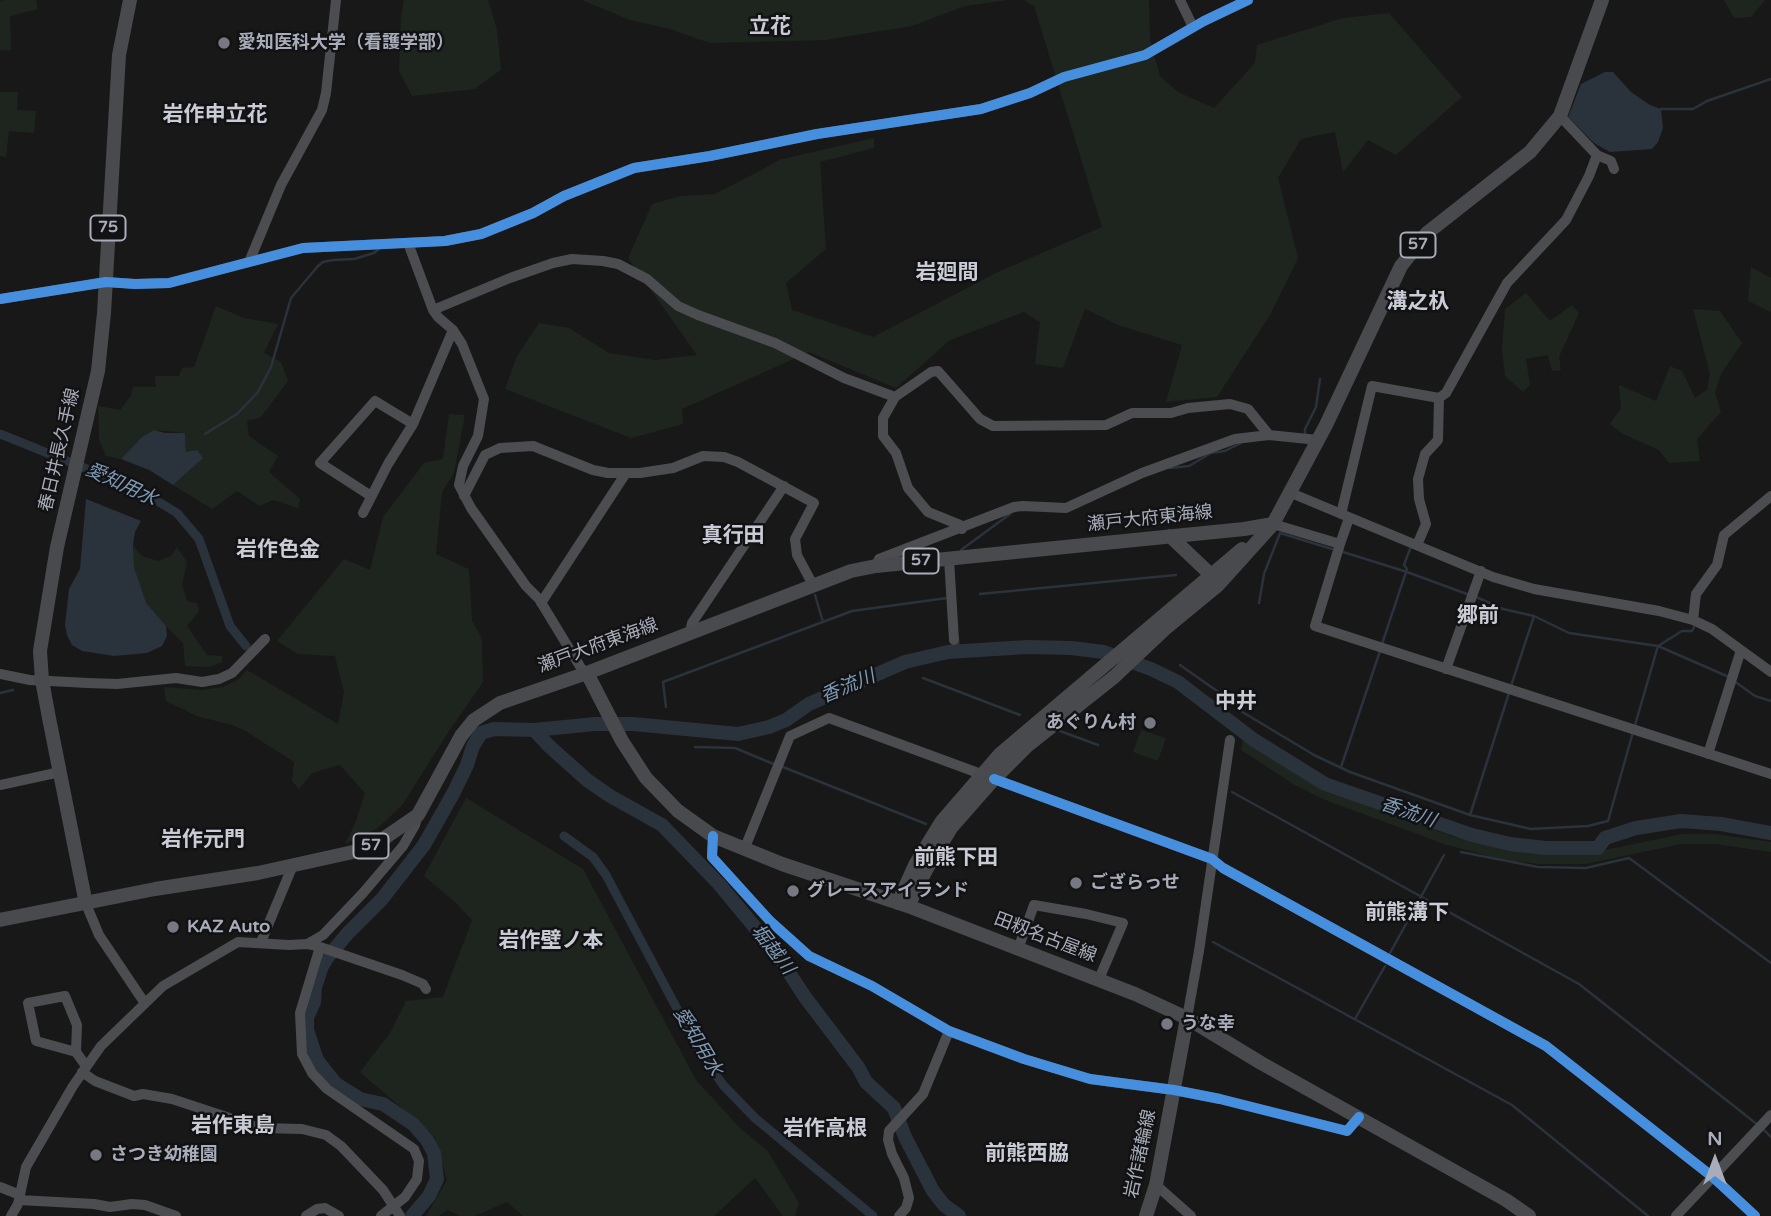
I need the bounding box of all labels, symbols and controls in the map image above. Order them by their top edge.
district label: 立花 [749,14,791,40]
place label: 愛知医科大学（看護学部） [238,32,454,54]
marker: 愛知医科大学（看護学部） [216,35,232,51]
district label: 岩作申立花 [163,102,267,128]
road number: 75 [90,216,126,240]
road number: 57 [1400,232,1436,258]
district label: 岩廻間 [916,260,978,286]
district label: 溝之杁 [1387,289,1449,315]
street label: 春日井長久手線 [35,386,85,514]
water label: 愛知用水 [82,459,160,511]
street label: 瀬戸大府東海線 [1086,502,1214,536]
district label: 真行田 [702,523,764,549]
district label: 岩作色金 [236,537,320,563]
road number: 57 [904,548,939,574]
district label: 郷前 [1457,603,1499,629]
street label: 瀬戸大府東海線 [535,614,661,678]
water label: 香流川 [817,665,879,709]
district label: 中井 [1215,689,1257,715]
place label: あぐりん村 [1046,712,1136,734]
marker: あぐりん村 [1142,715,1158,731]
water label: 香流川 [1377,793,1439,833]
district label: 岩作元門 [161,827,245,853]
road number: 57 [354,834,388,859]
district label: 前熊下田 [914,845,998,871]
place label: ござらっせ [1090,872,1180,894]
marker: ござらっせ [1068,875,1084,891]
place label: グレースアイランド [807,880,969,902]
marker: グレースアイランド [785,883,801,899]
district label: 前熊溝下 [1365,900,1449,926]
street label: 田籾名古屋線 [991,909,1099,967]
place label: KAZ Auto [187,916,270,938]
marker: KAZ Auto [165,919,181,935]
water label: 堀越川 [745,921,799,979]
district label: 岩作壁ノ本 [499,928,603,954]
water label: 愛知用水 [668,1004,726,1080]
place label: うな幸 [1181,1013,1235,1035]
marker: うな幸 [1159,1016,1175,1032]
street label: 岩作諸輪線 [1121,1108,1161,1200]
district label: 岩作東島 [191,1113,275,1139]
district label: 岩作高根 [783,1116,867,1142]
north arrow [1680,1125,1750,1195]
text: N [1707,1128,1723,1150]
district label: 前熊西脇 [985,1141,1069,1167]
place label: さつき幼稚園 [110,1144,218,1166]
marker: さつき幼稚園 [88,1147,104,1163]

